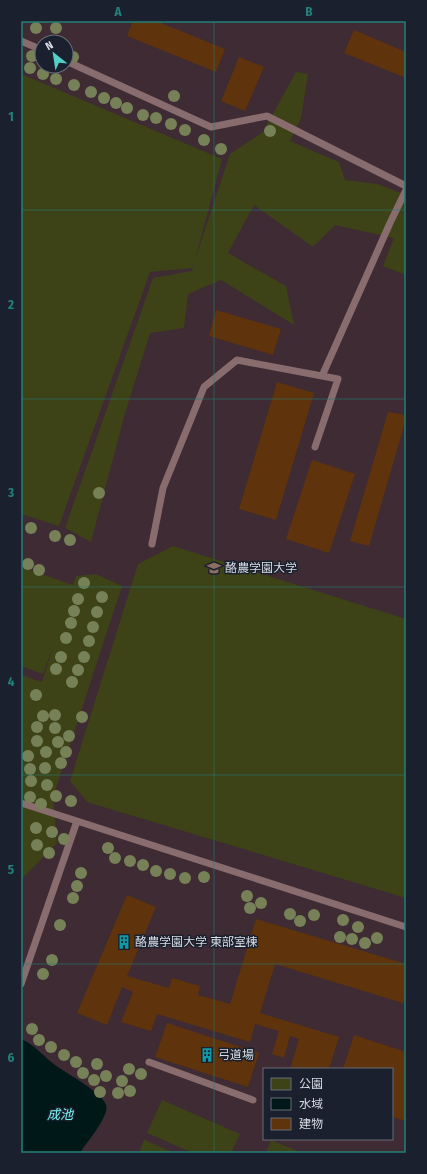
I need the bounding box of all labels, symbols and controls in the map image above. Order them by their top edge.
text: A [113,4,122,19]
text: B [305,4,313,19]
north arrow [34,34,74,74]
text: N [43,38,55,53]
text: 1 [8,109,14,124]
text: 2 [7,297,14,312]
text: 3 [7,485,14,500]
school or university icon: 酪農学園大学 [206,560,222,576]
place label: 酪農学園大学 [225,561,297,575]
text: 4 [8,674,15,689]
text: 5 [8,862,14,877]
building icon: 酪農学園大学 東部室棟 [116,934,132,950]
place label: 酪農学園大学 東部室棟 [135,935,258,949]
building icon: 弓道場 [199,1047,215,1063]
place label: 弓道場 [218,1048,254,1062]
text: 6 [8,1050,15,1065]
legend [263,1068,393,1140]
text: 公園 [299,1077,323,1091]
text: 水域 [299,1097,323,1111]
water label: 成池 [47,1107,75,1122]
text: 建物 [299,1117,323,1131]

